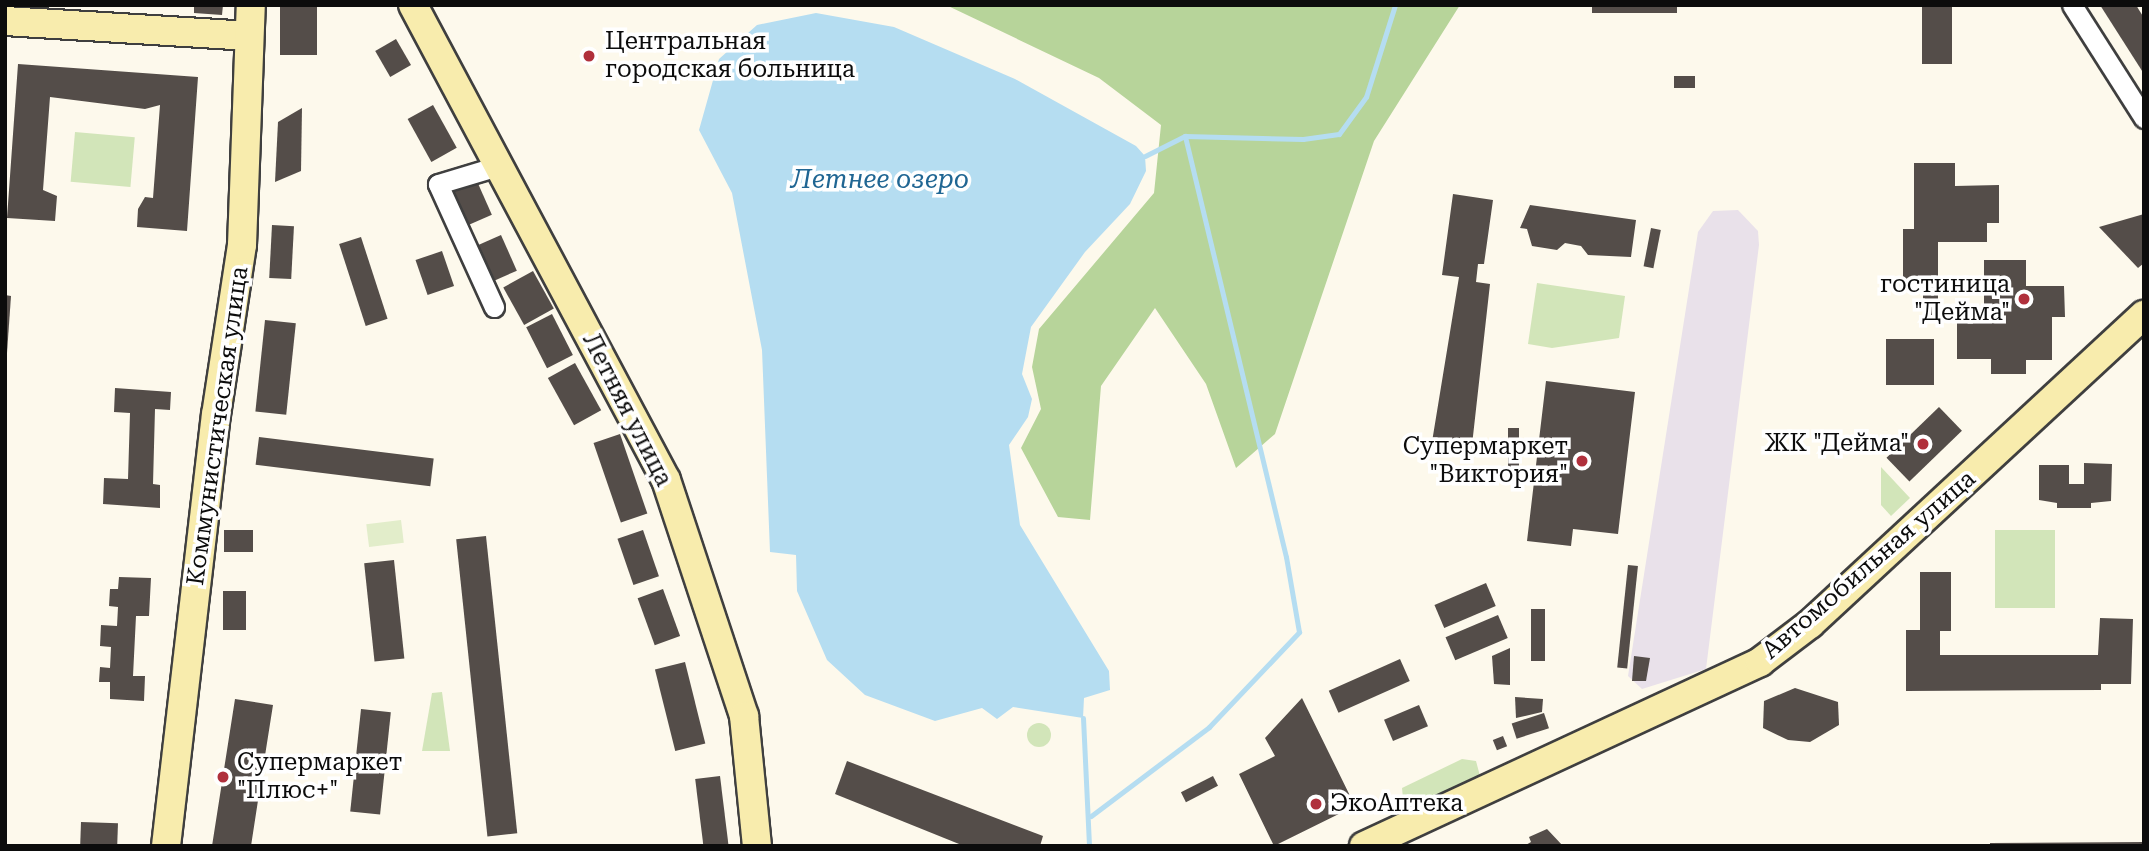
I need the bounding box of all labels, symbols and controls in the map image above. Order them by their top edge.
place label: Центральная городская больница [605,28,855,84]
marker: Центральная городская больница [579,46,599,66]
water label: Летнее озеро [791,164,969,196]
street label: Коммунистическая улица [181,265,255,587]
place label: гостиница "Дейма" [1880,271,2010,327]
marker: гостиница "Дейма" [2016,291,2032,307]
street label: Летняя улица [576,329,678,491]
place label: ЖК "Дейма" [1764,430,1909,458]
place label: Супермаркет "Виктория" [1403,433,1568,489]
marker: ЖК "Дейма" [1915,436,1931,452]
marker: Супермаркет "Виктория" [1574,453,1590,469]
street label: Автомобильная улица [1757,465,1981,665]
place label: Супермаркет "Плюс+" [237,749,402,805]
marker: Супермаркет "Плюс+" [215,769,231,785]
place label: ЭкоАптека [1330,790,1463,818]
marker: ЭкоАптека [1308,796,1324,812]

